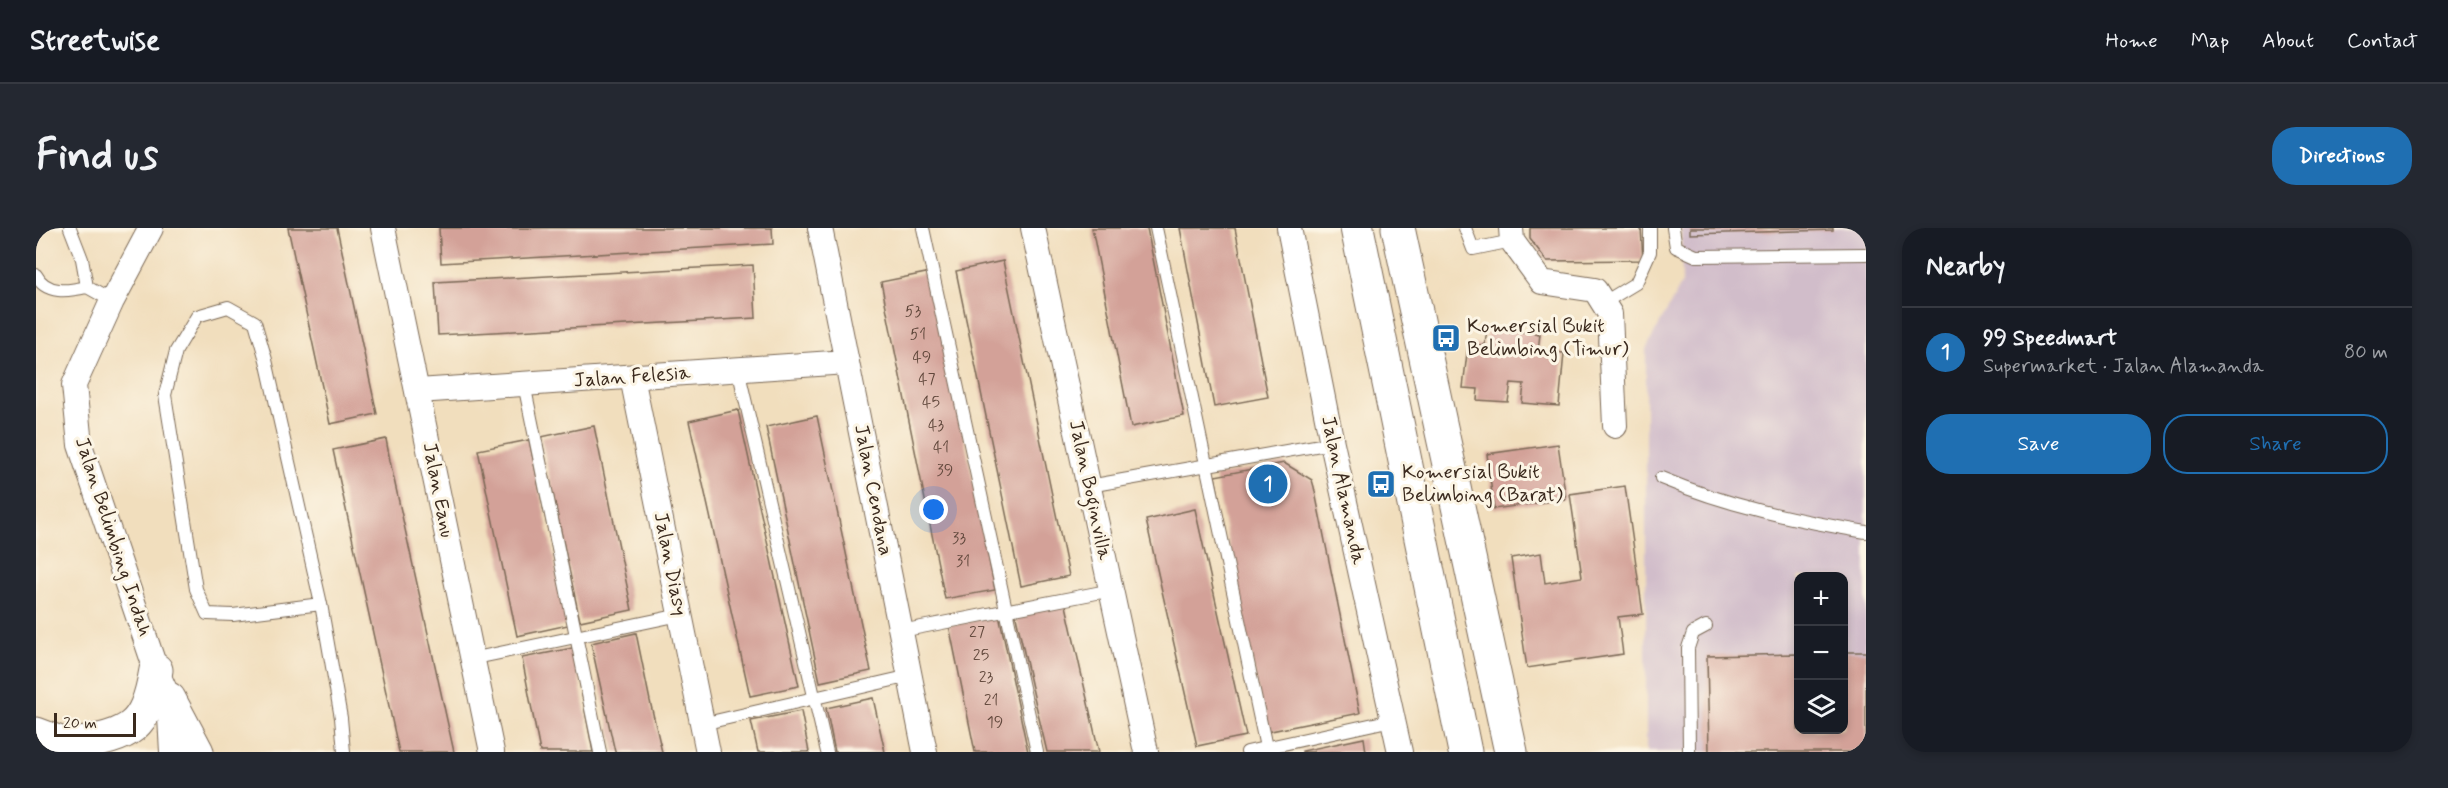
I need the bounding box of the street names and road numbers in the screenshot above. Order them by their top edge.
street label: Jalan Felesia [573,359,692,395]
street label: Jalan Alamanda [1314,413,1372,568]
street label: Jalan Boginvilla [1060,418,1118,564]
street label: Jalan Cendana [847,422,899,558]
street label: Jalan Belimbing Indah [68,434,158,640]
street label: Jalan Eanu [416,440,460,540]
street label: Jalan Diasy [647,510,693,618]

